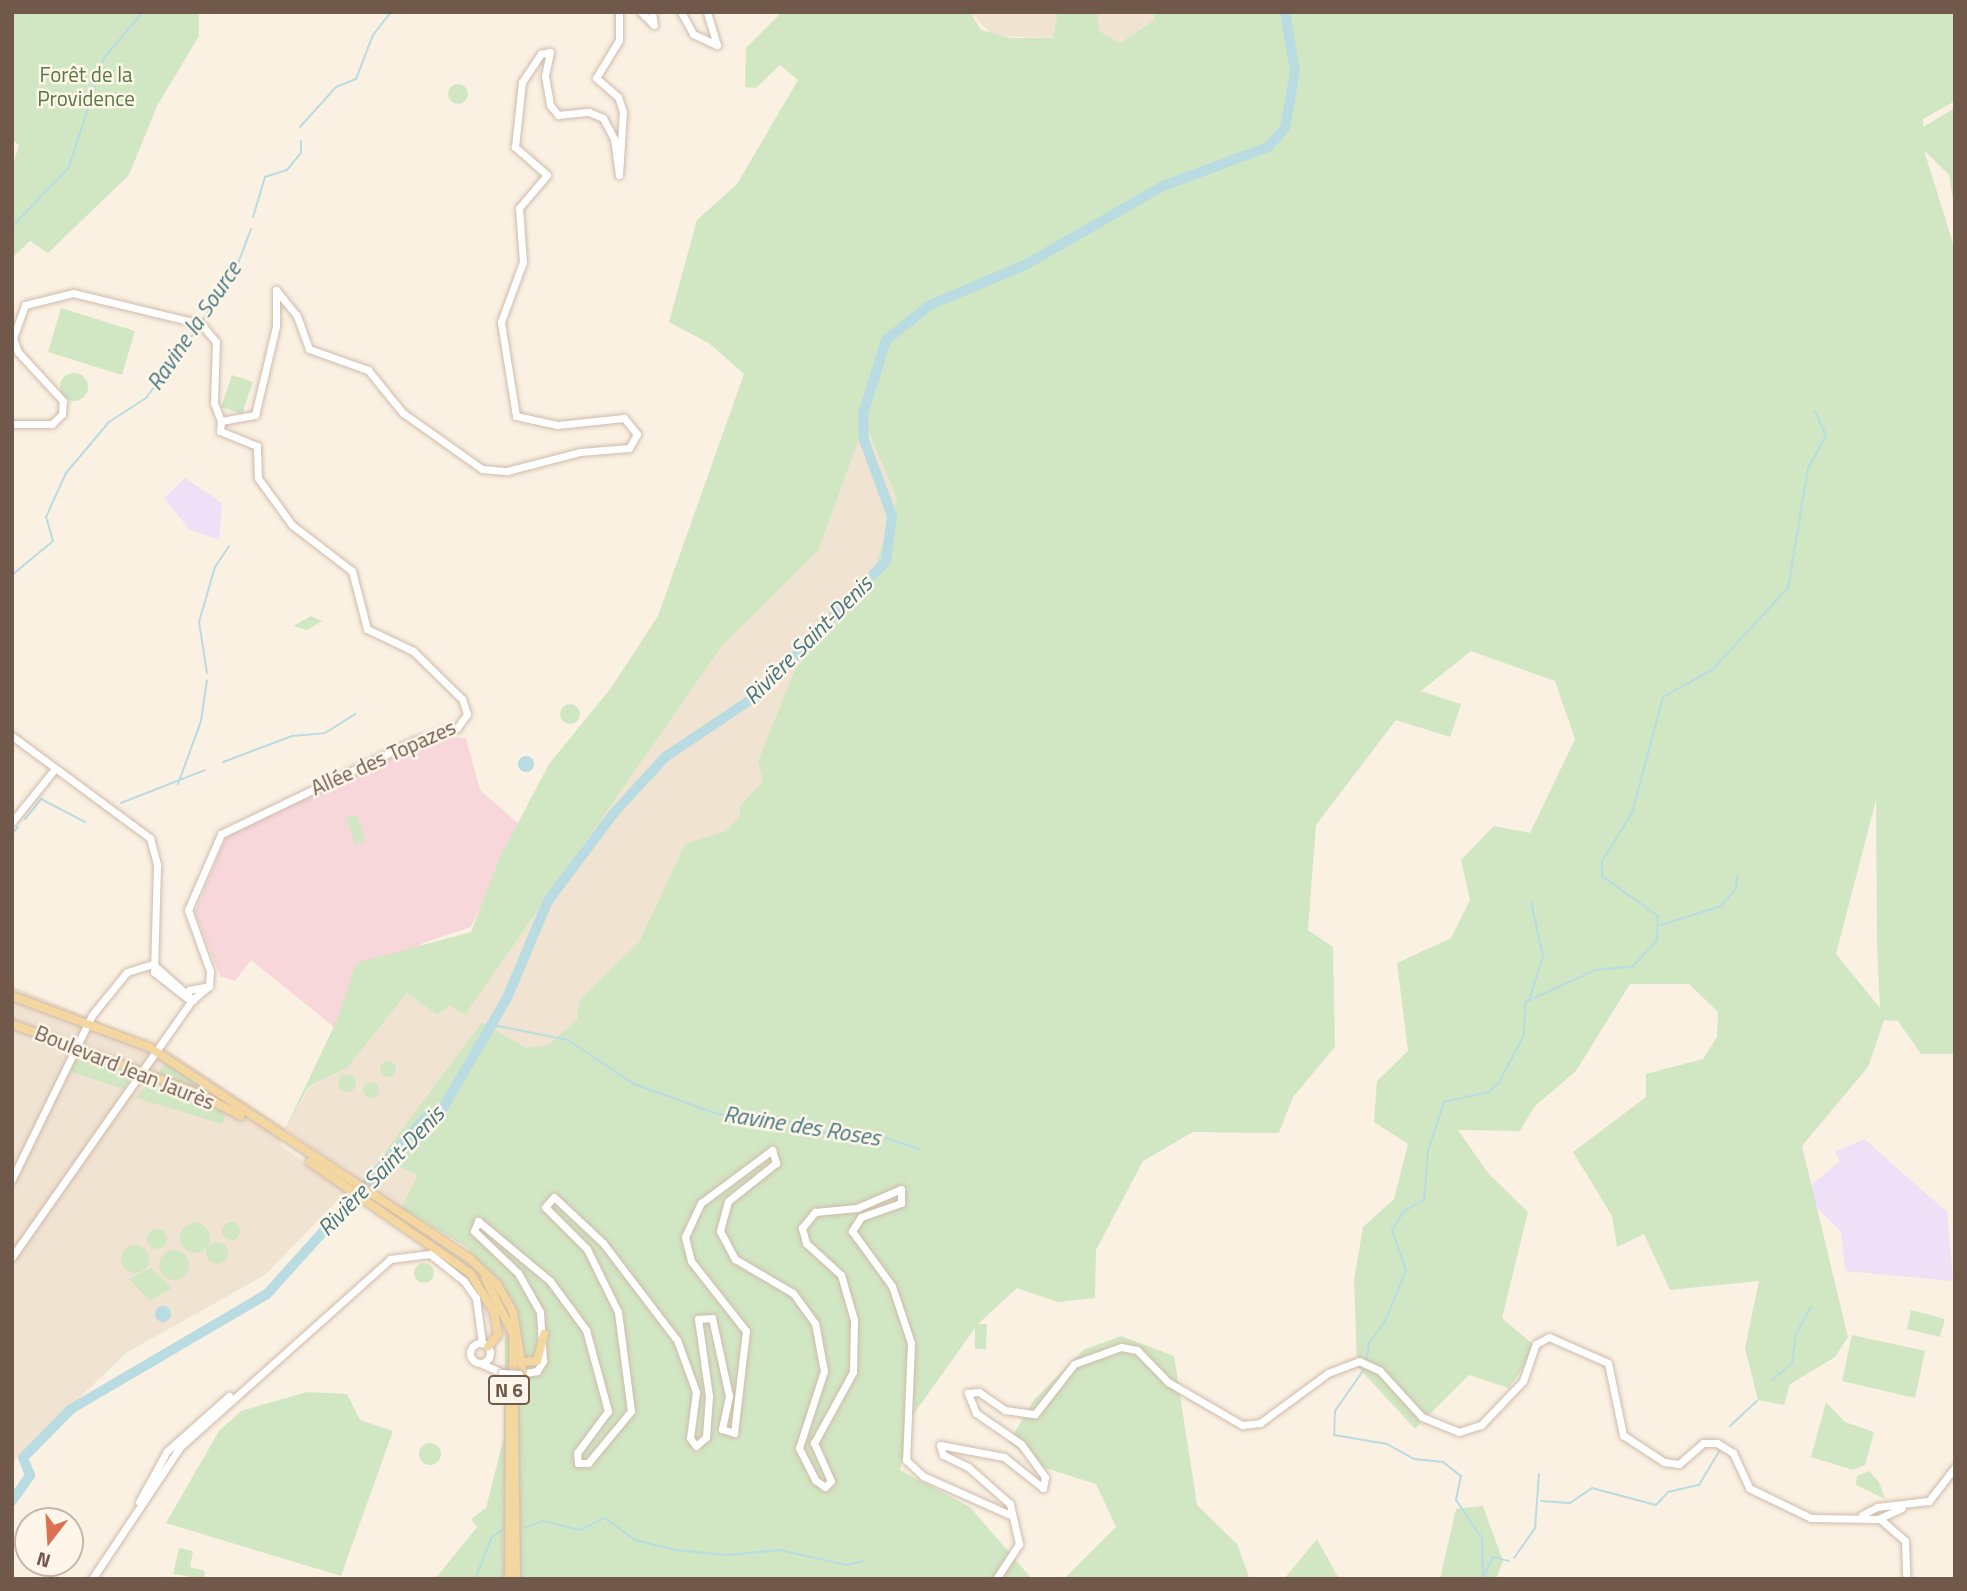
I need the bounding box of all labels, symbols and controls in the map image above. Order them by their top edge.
park label: Forêt de la Providence [37,61,135,111]
water label: Ravine la Source [141,256,247,396]
water label: Rivière Saint-Denis [738,570,878,710]
street label: Allée des Topazes [307,714,459,800]
street label: Boulevard Jean Jaurès [31,1019,219,1115]
water label: Rivière Saint-Denis [312,1100,450,1242]
water label: Ravine des Roses [722,1100,882,1152]
road number: N 6 [488,1374,530,1406]
north arrow [14,1507,84,1577]
text: N [33,1545,54,1576]

